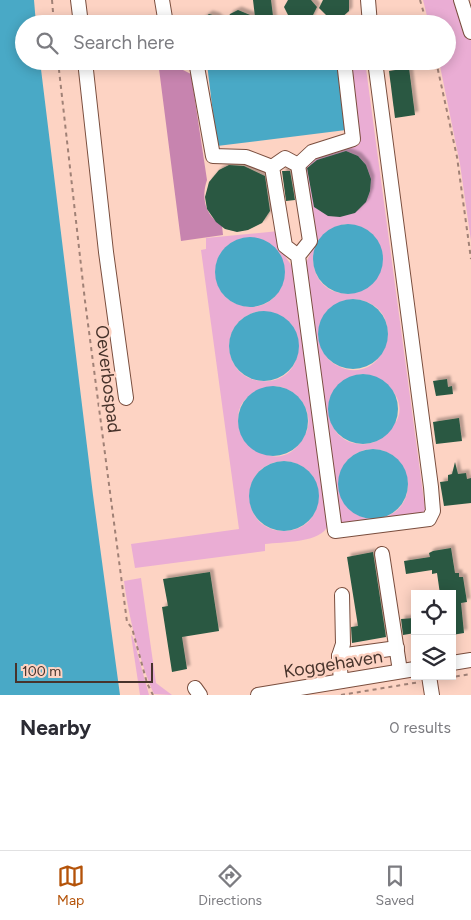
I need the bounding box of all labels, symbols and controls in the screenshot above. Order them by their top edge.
search box [15,15,456,70]
icon: search [33,29,61,57]
text: Search here [73,31,175,54]
street label: Oeverbospad [90,324,126,434]
map controls [411,590,456,680]
button: locate [411,590,456,635]
button: layers [411,635,456,680]
street label: Koggehaven [282,645,384,683]
scale bar [15,660,152,683]
text: 100 m [22,663,61,680]
text: Nearby [20,715,91,740]
text: 0 results [389,718,451,737]
tab: Map [57,862,85,909]
tab: Directions [198,862,262,909]
tab: Saved [376,862,414,909]

